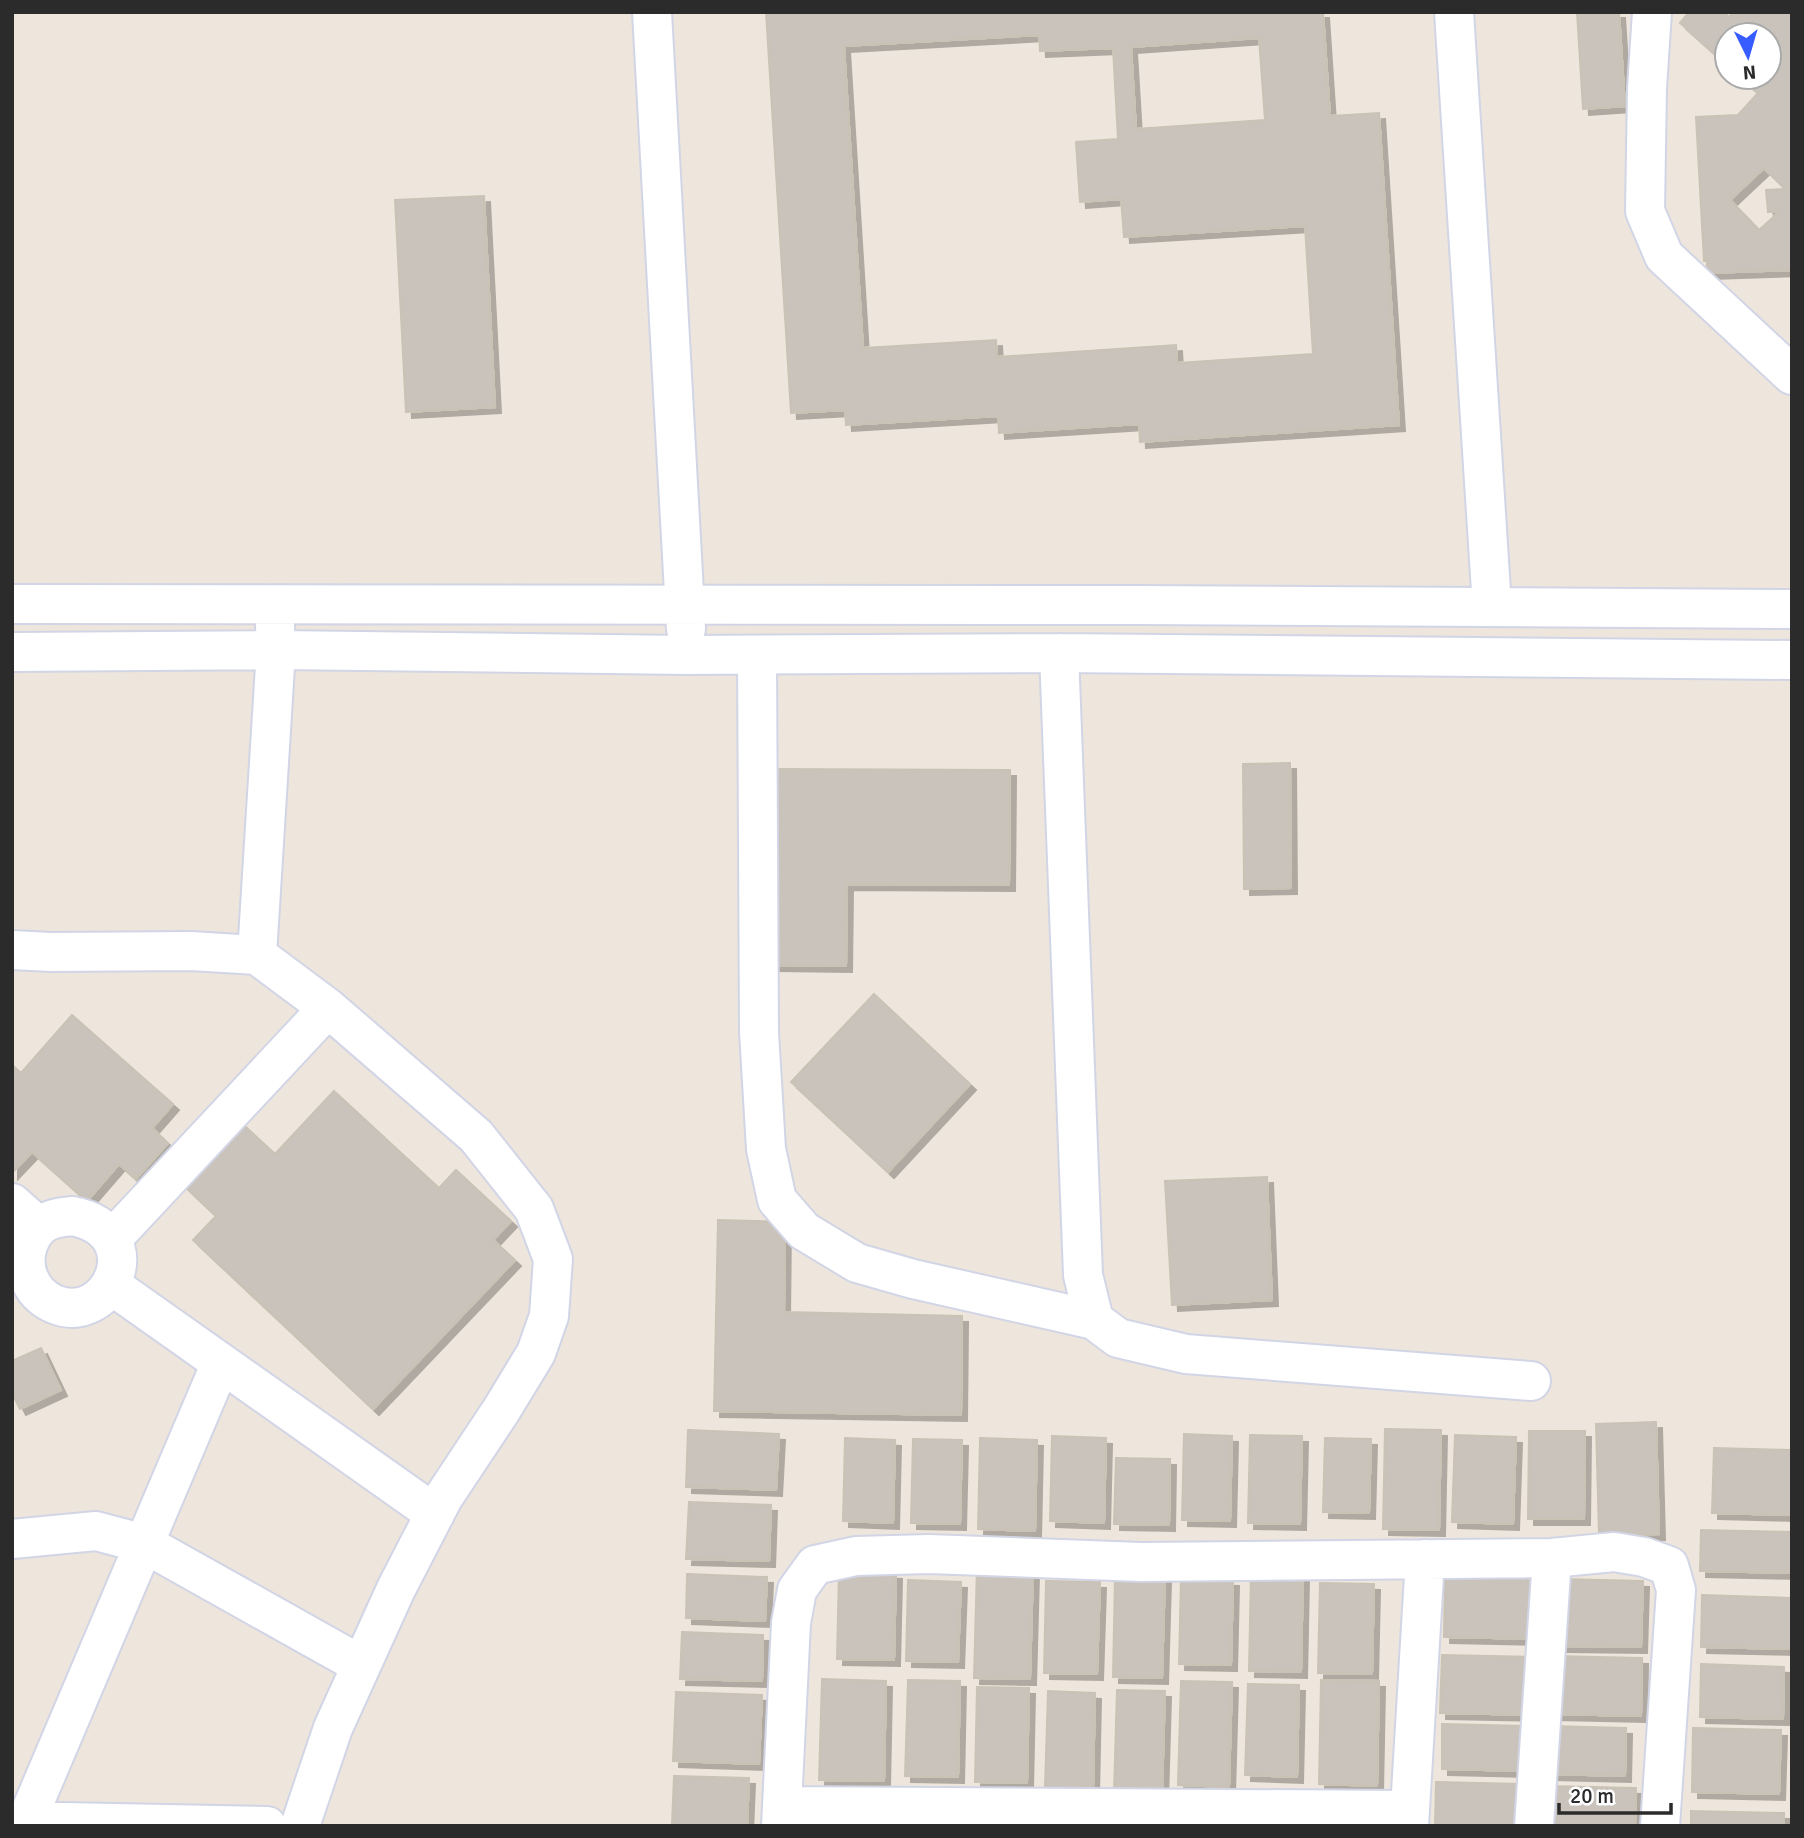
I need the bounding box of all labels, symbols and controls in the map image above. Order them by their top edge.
north arrow [1713,21,1783,91]
text: N [1742,59,1757,84]
scale bar [1559,1772,1671,1816]
text: 20 m [1570,1783,1614,1809]

